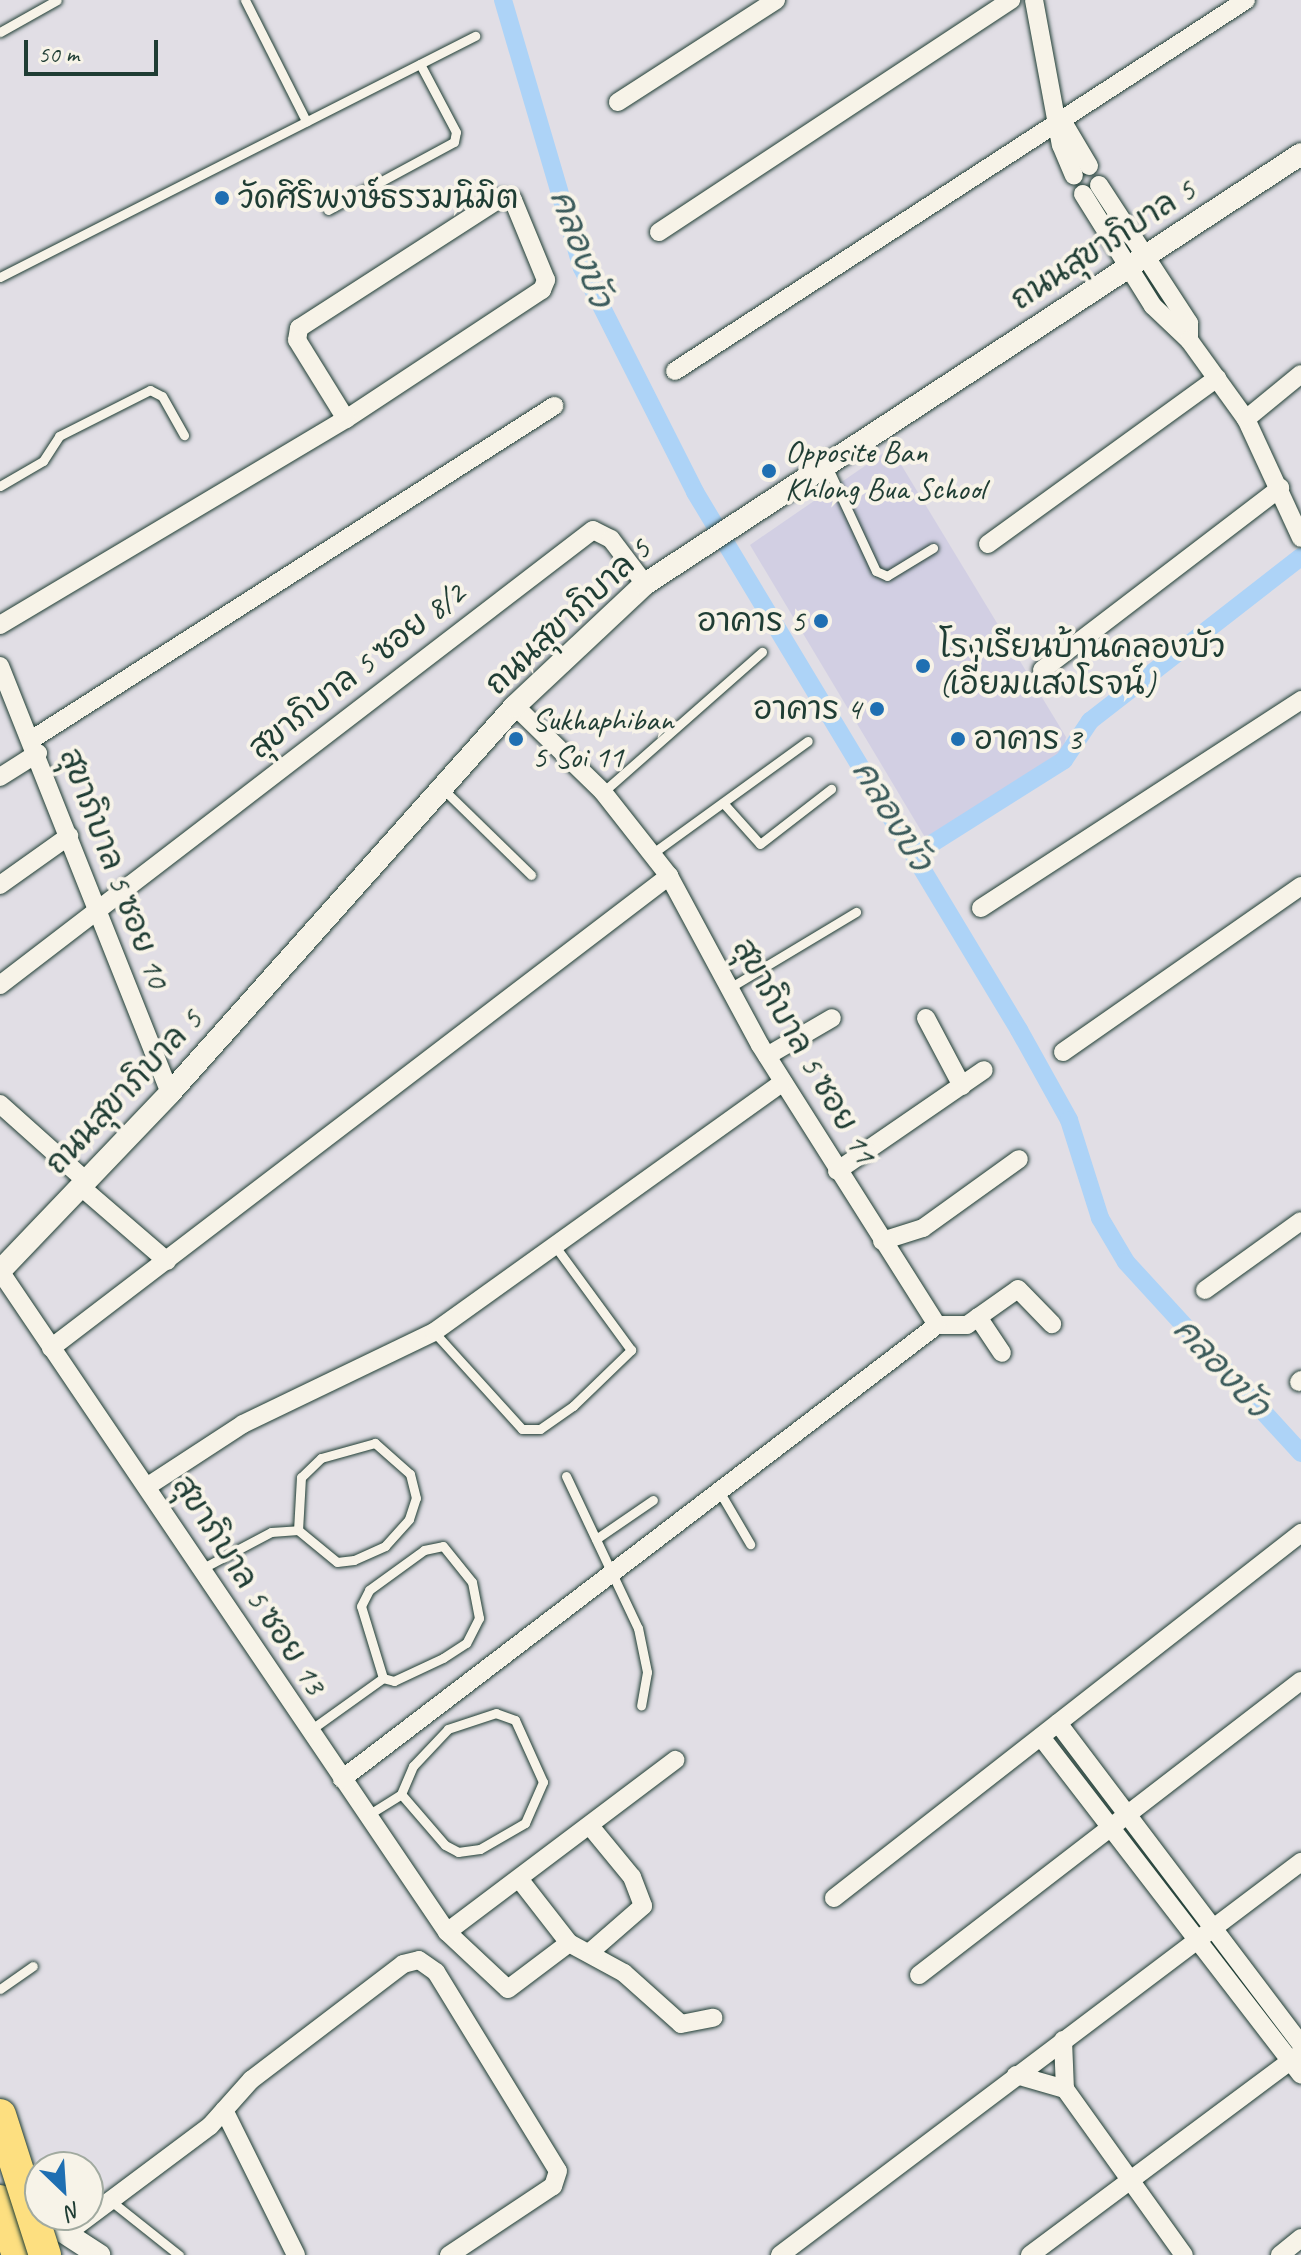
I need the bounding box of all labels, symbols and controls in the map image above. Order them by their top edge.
scale bar [28,24,162,74]
text: 50 m [38,39,79,69]
street label: ถนนสุขาภิบาล 5 [1004,171,1202,319]
place label: วัดศิริพงษ์ธรรมนิมิต [238,179,519,217]
water label: คลองบัว [542,184,622,312]
marker: วัดศิริพงษ์ธรรมนิมิต [213,189,231,207]
place label: Opposite Ban Khlong Bua School [785,434,984,509]
marker: Opposite Ban Khlong Bua School [760,462,778,480]
street label: ถนนสุขาภิบาล 5 [477,531,659,703]
street label: สุขาภิบาล 5 ซอย 8/2 [241,575,473,767]
place label: อาคาร 5 [698,602,805,640]
marker: อาคาร 5 [812,612,830,630]
place label: โรงเรียนบ้านคลองบัว (เอี่ยมแสงโรจน์) [939,629,1225,704]
marker: โรงเรียนบ้านคลองบัว (เอี่ยมแสงโรจน์) [914,657,932,675]
place label: อาคาร 4 [754,690,861,728]
marker: อาคาร 4 [868,700,886,718]
place label: Sukhaphiban 5 Soi 11 [532,702,673,777]
place label: อาคาร 3 [974,720,1081,758]
marker: Sukhaphiban 5 Soi 11 [507,730,525,748]
marker: อาคาร 3 [949,730,967,748]
street label: สุขาภิบาล 5 ซอย 10 [51,743,177,993]
water label: คลองบัว [844,753,942,877]
street label: สุขาภิบาล 5 ซอย 11 [724,932,884,1170]
street label: ถนนสุขาภิบาล 5 [38,1001,210,1183]
water label: คลองบัว [1166,1309,1278,1425]
street label: สุขาภิบาล 5 ซอย 13 [164,1468,334,1702]
north arrow [24,2151,104,2231]
text: N [61,2195,85,2227]

